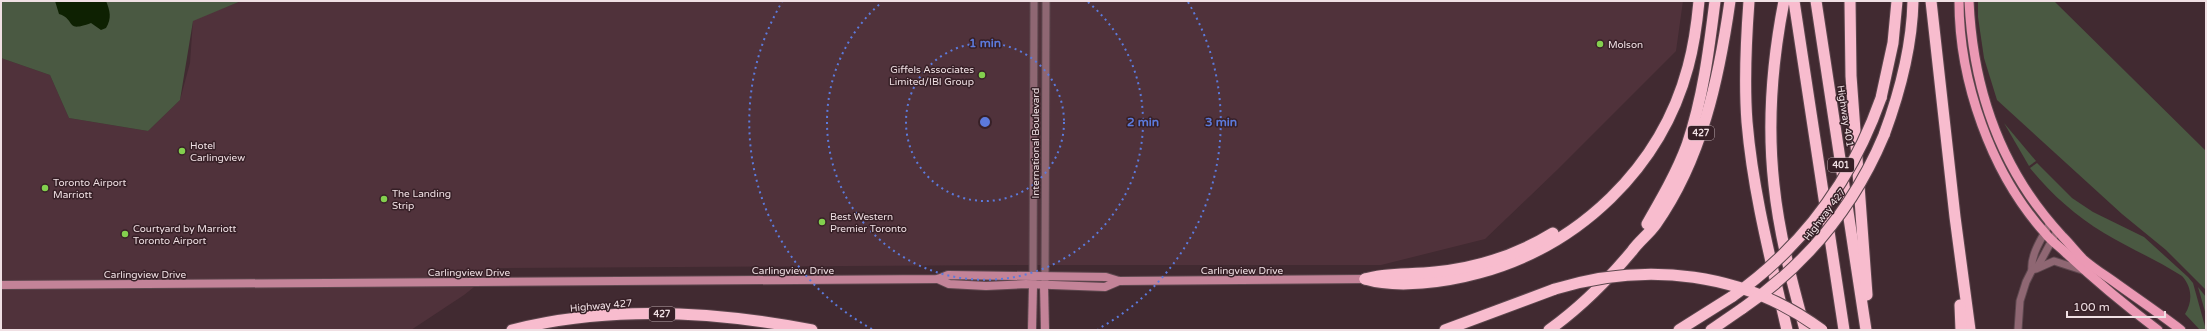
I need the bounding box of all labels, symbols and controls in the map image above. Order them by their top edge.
text: 1 min [969,36,1001,50]
marker: Molson [1595,39,1605,49]
place label: Molson [1608,39,1643,51]
place label: Giffels Associates Limited/IBI Group [889,64,974,88]
marker: Giffels Associates Limited/IBI Group [977,70,987,80]
street label: Highway 401 [1834,84,1856,148]
street label: International Boulevard [1030,88,1042,198]
centre of rings [978,115,992,129]
text: 2 min [1127,115,1159,129]
text: 3 min [1205,115,1237,129]
road number: 427 [1688,126,1714,140]
place label: Hotel Carlingview [190,140,245,164]
marker: Hotel Carlingview [177,146,187,156]
road number: 401 [1828,158,1854,172]
place label: Toronto Airport Marriott [53,177,127,201]
marker: Toronto Airport Marriott [40,183,50,193]
street label: Highway 427 [1801,186,1848,243]
place label: The Landing Strip [392,188,451,212]
marker: The Landing Strip [379,194,389,204]
place label: Best Western Premier Toronto [830,211,907,235]
marker: Best Western Premier Toronto [817,217,827,227]
place label: Courtyard by Marriott Toronto Airport [133,223,237,247]
marker: Courtyard by Marriott Toronto Airport [120,229,130,239]
street label: Carlingview Drive [752,265,834,277]
street label: Carlingview Drive [1201,265,1283,277]
street label: Carlingview Drive [428,267,510,279]
street label: Carlingview Drive [104,269,186,281]
scale bar [2067,293,2165,319]
street label: Highway 427 [569,297,633,315]
text: 100 m [2073,300,2110,314]
road number: 427 [649,307,675,321]

